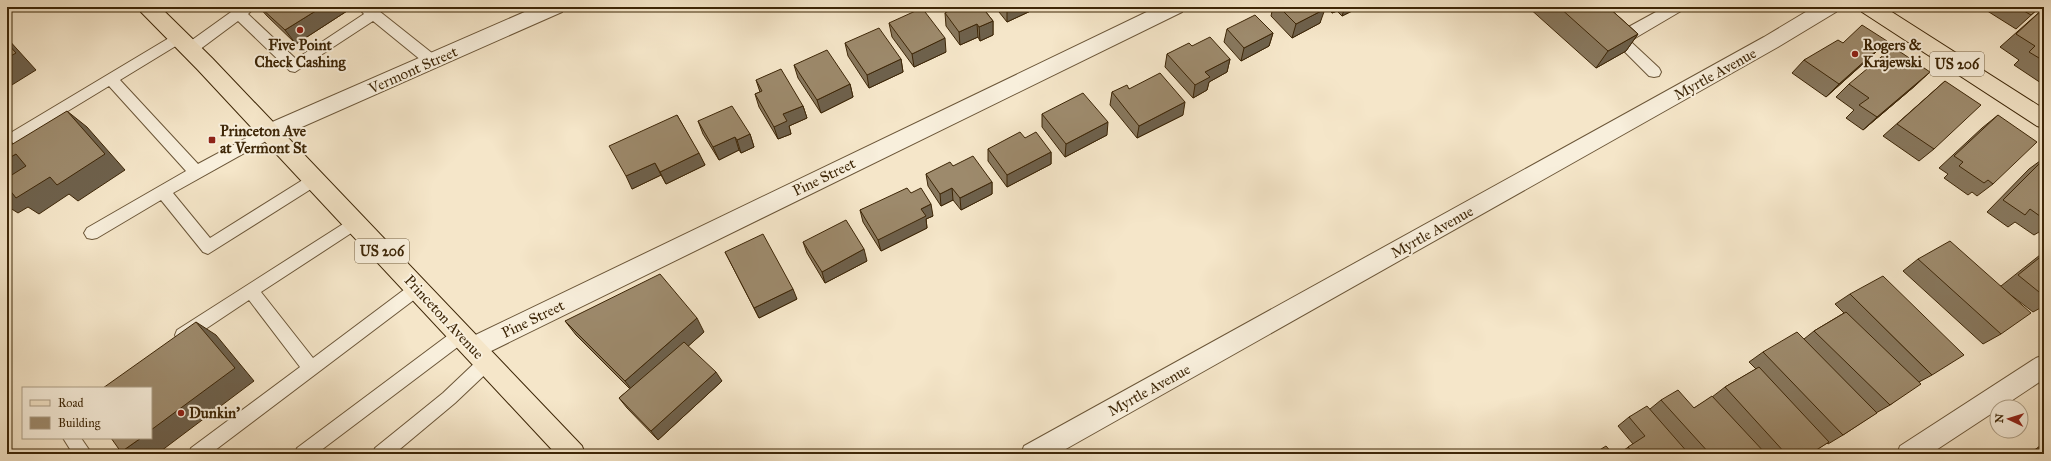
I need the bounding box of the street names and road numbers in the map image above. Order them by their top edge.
street label: Vermont Street [365,42,461,98]
street label: Myrtle Avenue [1671,44,1759,104]
road number: US 206 [1930,52,1984,76]
street label: Pine Street [790,154,859,200]
street label: Myrtle Avenue [1388,202,1476,262]
road number: US 206 [355,239,409,263]
street label: Princeton Avenue [400,271,488,363]
street label: Pine Street [499,296,568,342]
street label: Myrtle Avenue [1105,360,1193,420]

